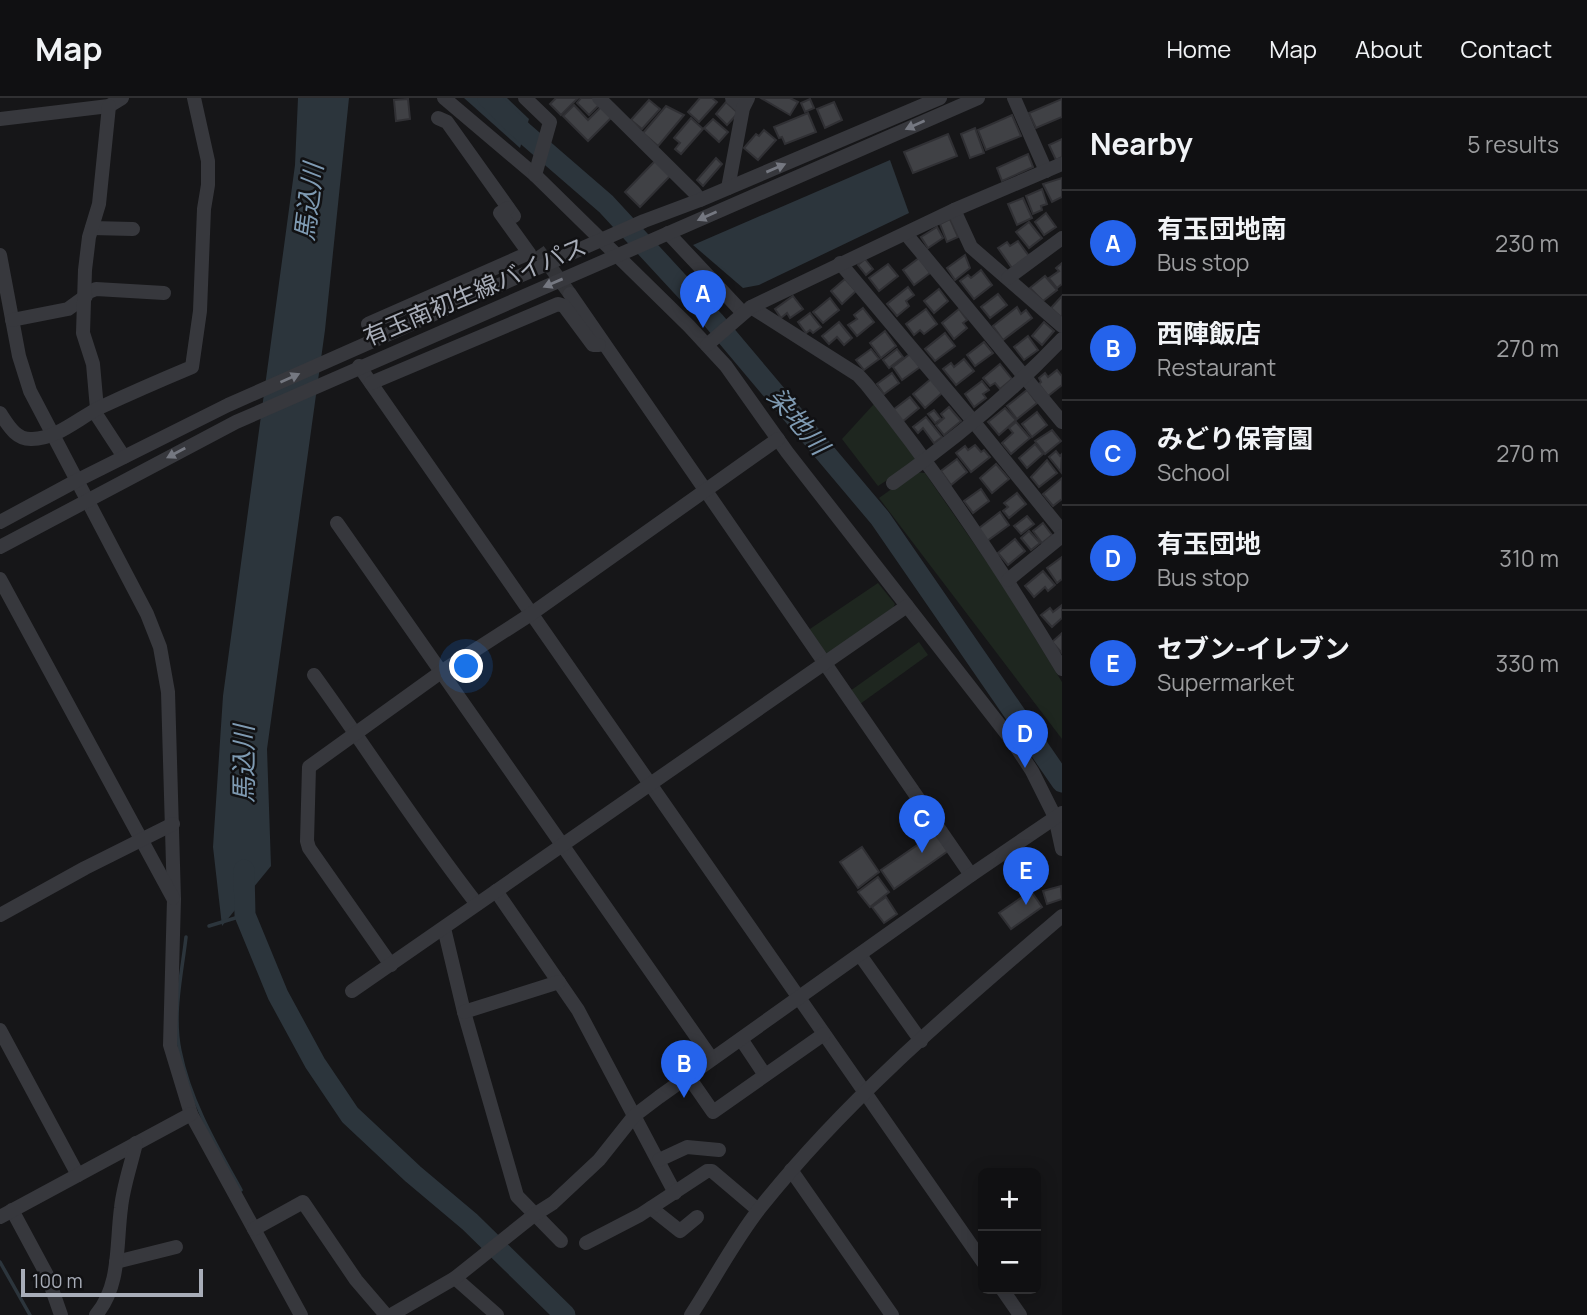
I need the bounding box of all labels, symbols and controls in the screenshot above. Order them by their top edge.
text: Map [35,26,103,71]
text: Home [1166,32,1231,65]
text: Map [1269,32,1317,65]
text: About [1355,32,1423,65]
text: Contact [1461,32,1552,65]
one-way arrow [905,119,925,131]
text: Nearby [1090,123,1193,164]
text: 5 results [1467,128,1559,160]
water label: 馬込川 [285,158,331,243]
one-way arrow [765,162,786,173]
text: 有玉団地南 [1157,210,1287,246]
one-way arrow [696,211,717,222]
text: A [1105,227,1121,259]
text: 230 m [1495,227,1559,259]
street label: 有玉南初生線バイパス [358,229,591,353]
text: Bus stop [1157,246,1249,278]
pin: A [680,270,726,328]
one-way arrow [543,278,564,289]
text: 西陣飯店 [1157,315,1261,351]
text: B [1106,332,1120,364]
text: 270 m [1496,332,1559,364]
text: Restaurant [1157,351,1276,383]
one-way arrow [280,372,300,383]
water label: 染地川 [760,379,840,464]
text: みどり保育園 [1157,420,1313,456]
text: C [1105,437,1122,469]
text: 270 m [1496,437,1559,469]
one-way arrow [165,447,185,459]
text: School [1157,456,1230,488]
text: 有玉団地 [1157,525,1261,561]
text: D [1105,542,1121,574]
text: 310 m [1499,542,1559,574]
text: Bus stop [1157,561,1249,593]
text: セブン-イレブン [1157,630,1350,666]
text: E [1106,647,1120,679]
text: 330 m [1495,647,1559,679]
your location [449,649,483,683]
text: Supermarket [1157,666,1295,698]
pin: D [1002,710,1048,768]
water label: 馬込川 [225,722,261,803]
pin: C [899,795,945,853]
pin: E [1003,847,1049,905]
pin: B [661,1040,707,1098]
map controls [978,1168,1041,1294]
button: + [978,1168,1041,1231]
button: − [978,1231,1041,1294]
scale bar [21,1266,203,1298]
text: 100 m [32,1268,83,1294]

